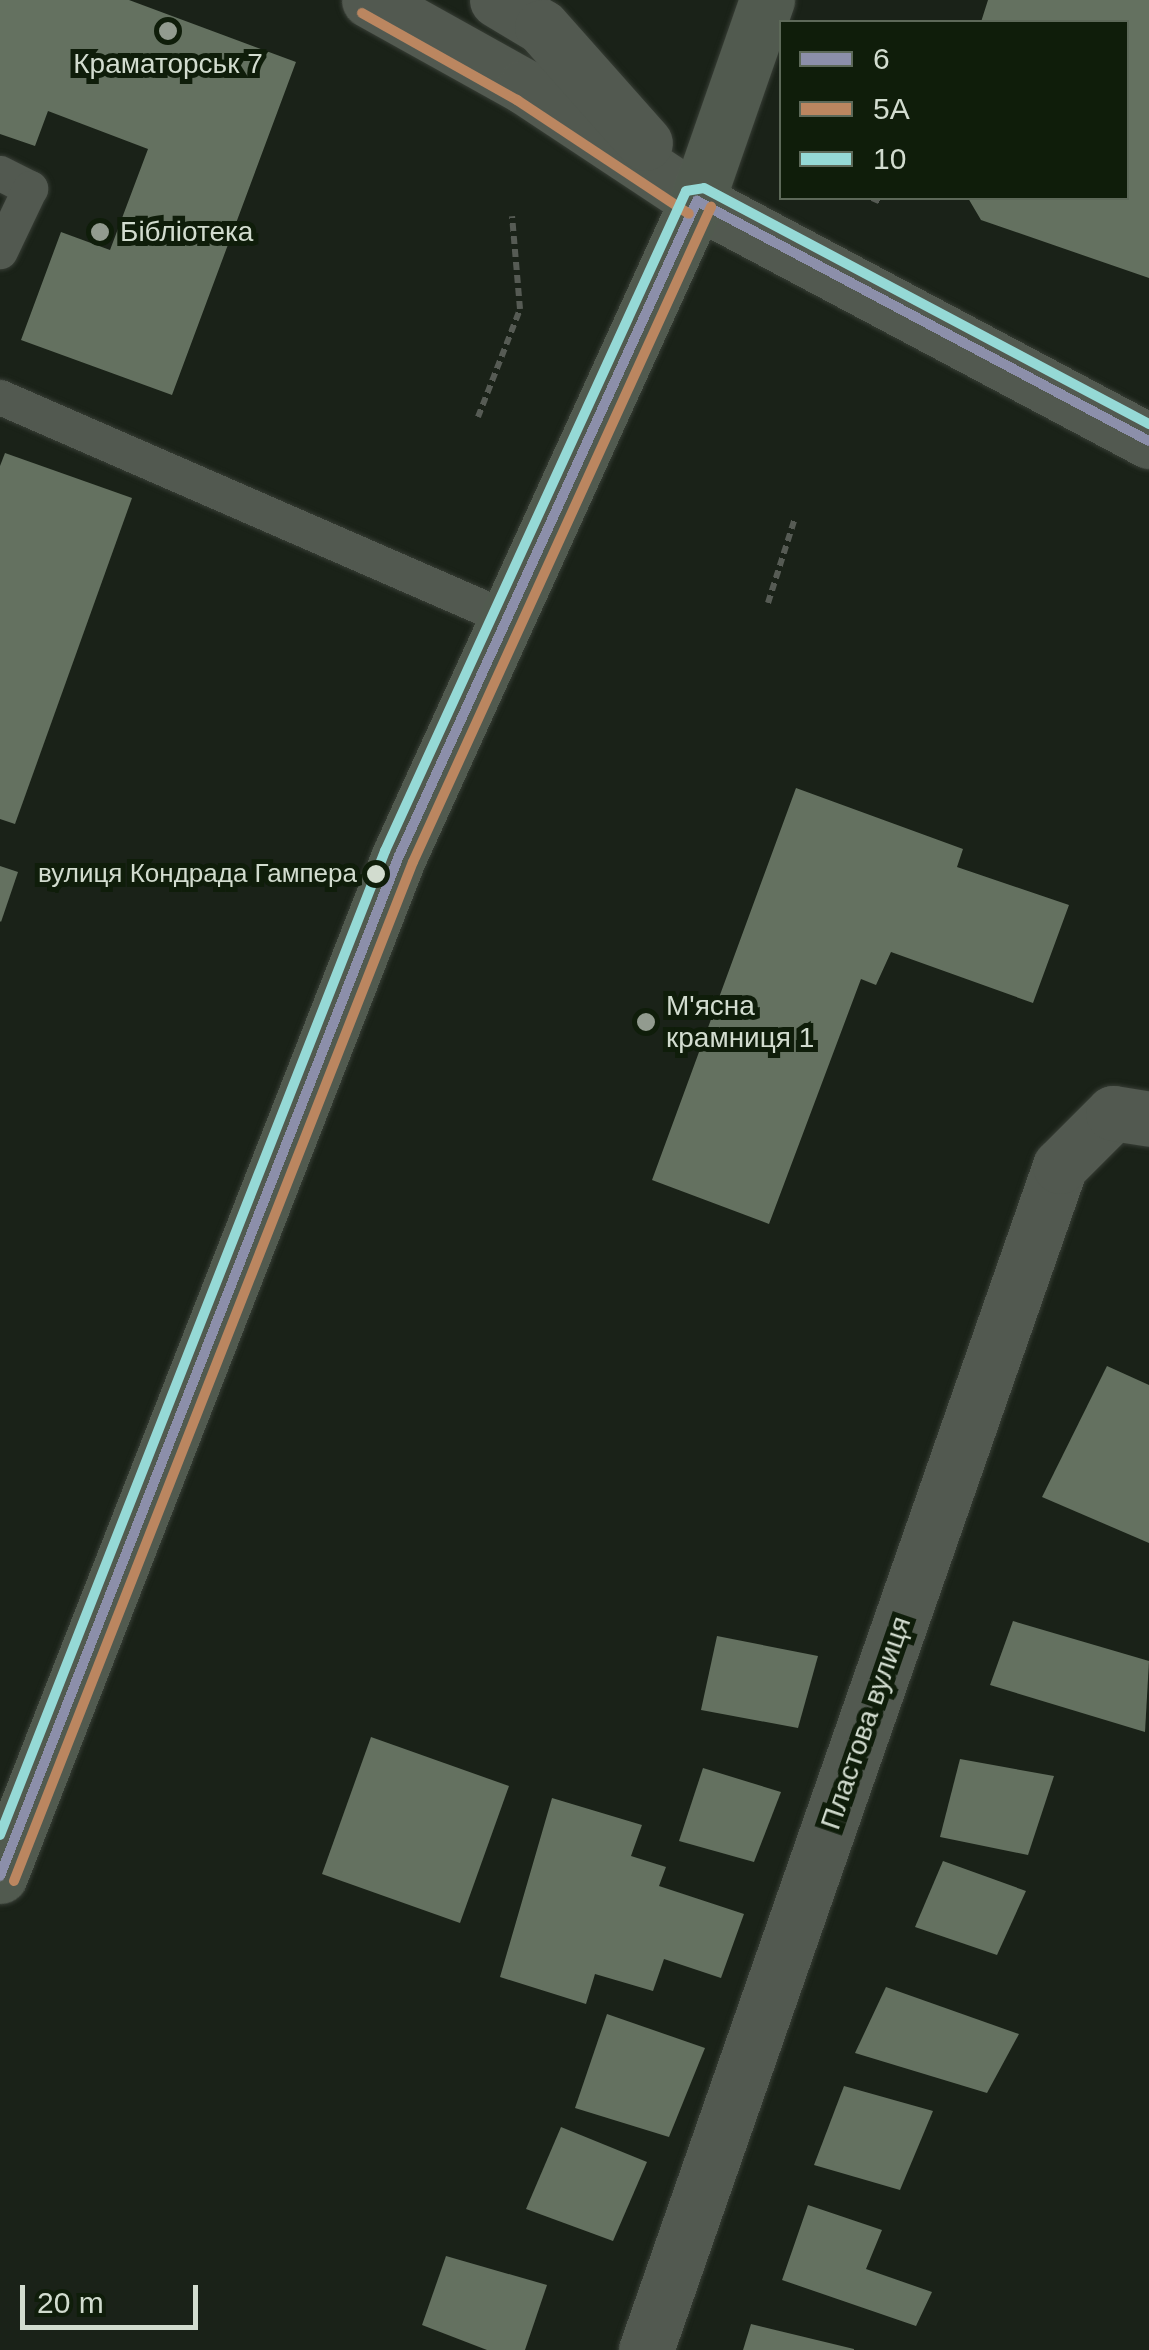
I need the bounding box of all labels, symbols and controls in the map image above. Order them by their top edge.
marker: Краматорськ 7 [157,20,179,42]
legend [779,20,1129,200]
text: 6 [873,42,890,75]
place label: Краматорськ 7 [73,47,263,81]
text: 5А [873,92,910,125]
text: 10 [873,142,906,175]
place label: Бібліотека [120,215,253,249]
marker: Бібліотека [89,221,111,243]
place label: вулиця Кондрада Гампера [38,858,357,890]
marker: вулиця Кондрада Гампера [366,864,386,884]
place label: М'ясна крамниця 1 [666,989,814,1055]
marker: М'ясна крамниця 1 [635,1011,657,1033]
street label: Пластова вулиця [814,1612,918,1834]
scale bar [25,2265,202,2327]
text: 20 m [37,2286,104,2319]

